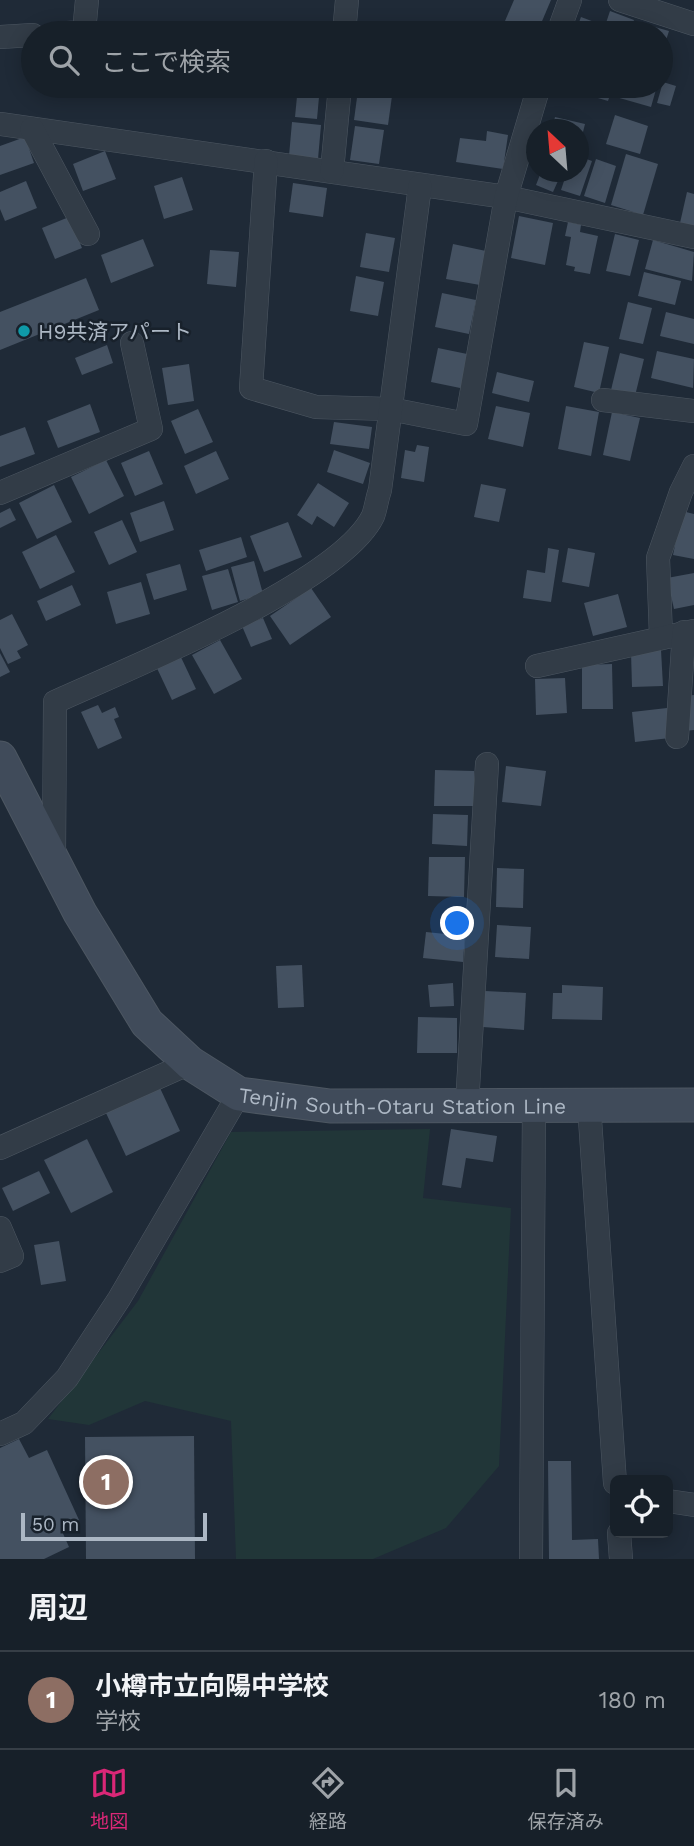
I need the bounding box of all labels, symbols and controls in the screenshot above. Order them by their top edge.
search box [21,21,673,98]
icon: search [45,41,83,79]
text: ここで検索 [101,47,231,77]
north arrow [526,119,589,182]
place label: H9共済アパート [38,319,192,344]
marker: H9共済アパート [16,323,32,339]
your location [440,906,474,940]
street label: Tenjin South-Otaru Station Line [238,1082,566,1119]
pin: 1 [83,1456,129,1508]
map controls [610,1475,673,1538]
button: locate [610,1475,673,1538]
scale bar [21,1510,206,1542]
text: 50 m [32,1513,79,1536]
text: 周辺 [28,1590,88,1625]
text: 小樽市立向陽中学校 [95,1671,329,1701]
text: 1 [46,1687,56,1714]
text: 180 m [599,1687,666,1714]
text: 学校 [95,1708,141,1735]
tab: 地図 [90,1764,128,1833]
tab: 経路 [309,1764,347,1833]
tab: 保存済み [528,1764,604,1833]

